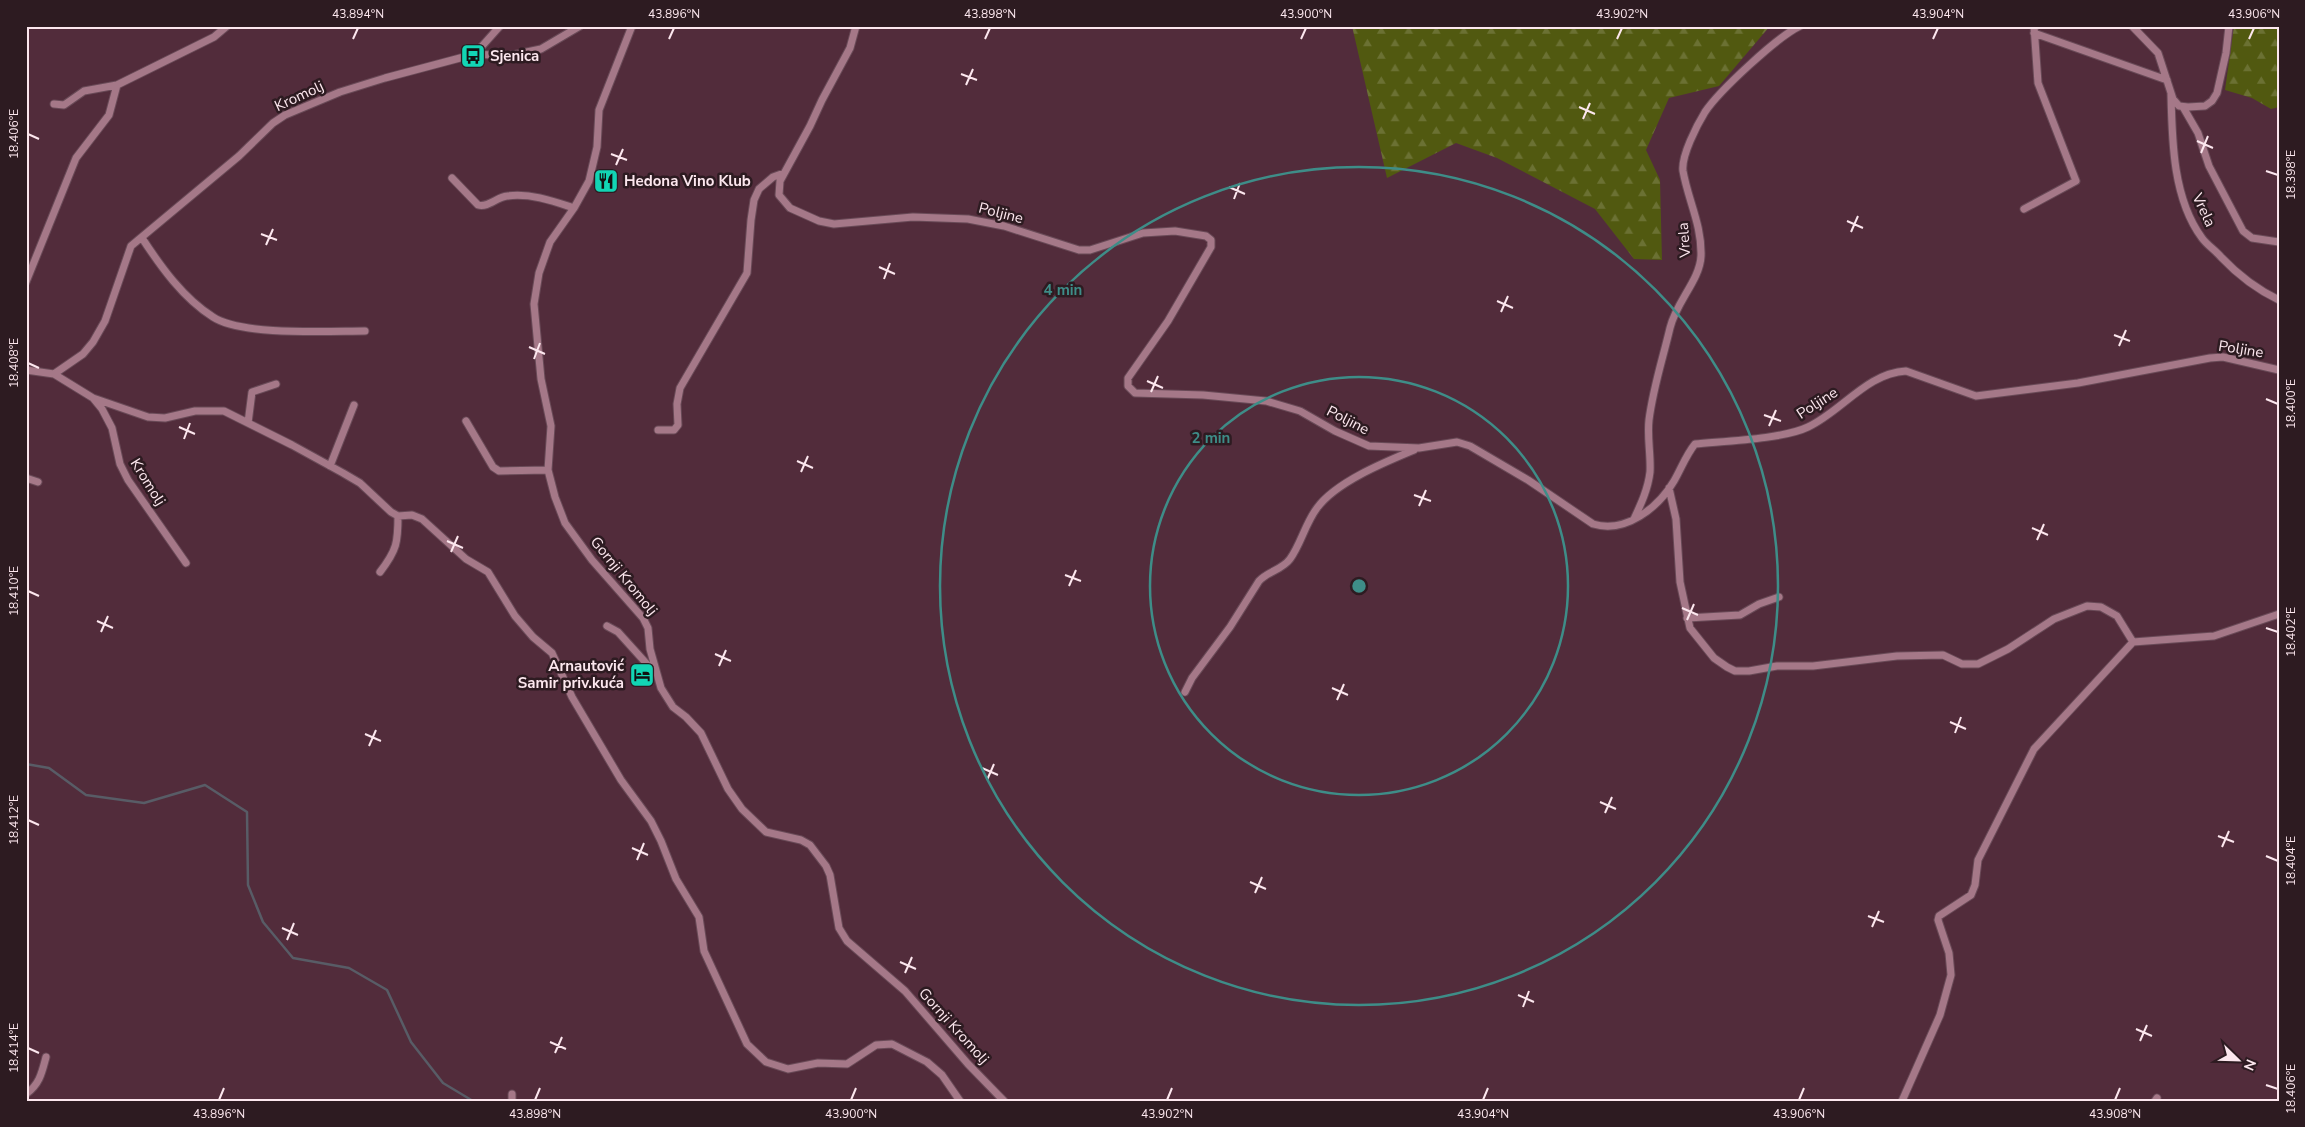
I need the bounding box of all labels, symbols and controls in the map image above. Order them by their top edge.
text: 43.894°N [332,6,384,22]
text: 43.896°N [648,6,700,22]
text: 43.898°N [964,6,1016,22]
text: 43.900°N [1280,6,1332,22]
text: 43.902°N [1596,6,1648,22]
text: 43.904°N [1912,6,1964,22]
text: 43.906°N [2228,6,2280,22]
bus stop icon: Sjenica [460,43,486,69]
place label: Sjenica [490,46,539,66]
street label: Kromolj [271,76,327,116]
text: 18.406°E [6,109,22,159]
text: 18.398°E [2283,150,2299,200]
restaurant icon: Hedona Vino Klub [593,168,619,194]
place label: Hedona Vino Klub [624,171,751,191]
street label: Vrela [2187,189,2220,230]
street label: Poljine [977,198,1025,228]
street label: Vrela [1673,222,1695,259]
text: 4 min [1044,280,1082,300]
street label: Poljine [2217,336,2265,362]
text: 18.408°E [6,338,22,388]
text: 18.400°E [2283,379,2299,429]
street label: Poljine [1792,382,1842,424]
street label: Poljine [1323,401,1373,439]
text: 2 min [1192,428,1230,448]
street label: Kromolj [126,455,170,509]
street label: Gornji Kromolj [586,532,662,620]
text: 18.410°E [6,566,22,616]
centre of rings [1350,577,1368,595]
text: 18.402°E [2283,607,2299,657]
place label: Arnautović Samir priv.kuća [518,656,624,693]
hotel icon: Arnautović Samir priv.kuća [629,662,655,688]
text: 18.412°E [6,795,22,845]
text: 18.404°E [2283,836,2299,886]
street label: Gornji Kromolj [914,984,994,1068]
text: 18.414°E [6,1023,22,1073]
north arrow [2212,1034,2262,1084]
text: N [2239,1056,2260,1073]
text: 18.406°E [2283,1064,2299,1114]
text: 43.896°N [193,1106,245,1122]
text: 43.898°N [509,1106,561,1122]
text: 43.900°N [825,1106,877,1122]
text: 43.902°N [1141,1106,1193,1122]
text: 43.904°N [1457,1106,1509,1122]
text: 43.906°N [1773,1106,1825,1122]
text: 43.908°N [2089,1106,2141,1122]

